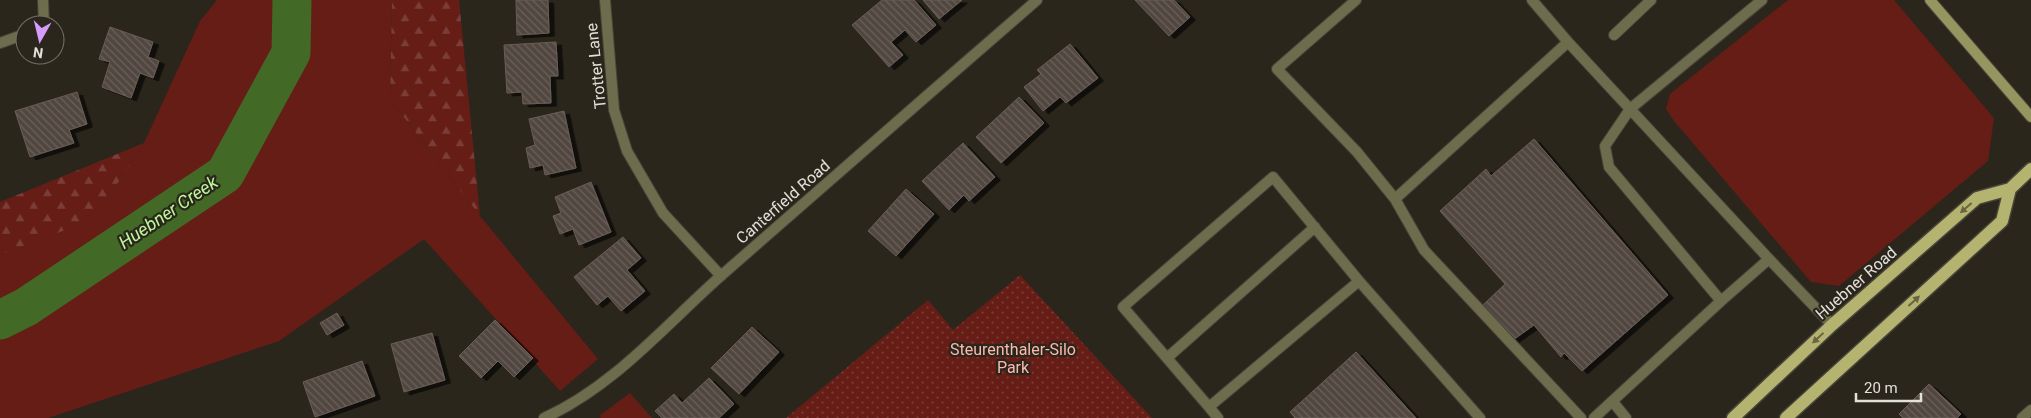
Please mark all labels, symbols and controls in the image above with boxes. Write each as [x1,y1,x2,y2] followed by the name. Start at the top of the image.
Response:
[15,15,65,65] north arrow
[582,22,610,110] street label: Trotter Lane
[32,44,44,61] text: N
[732,156,834,248] street label: Canterfield Road
[115,171,222,253] water label: Huebner Creek
[1961,202,1973,214] one-way arrow
[1812,243,1900,323] street label: Huebner Road
[1908,295,1920,307] one-way arrow
[1812,332,1824,344] one-way arrow
[950,340,1076,377] park label: Steurenthaler-Silo Park
[1856,370,1921,402] scale bar
[1864,379,1898,397] text: 20 m

